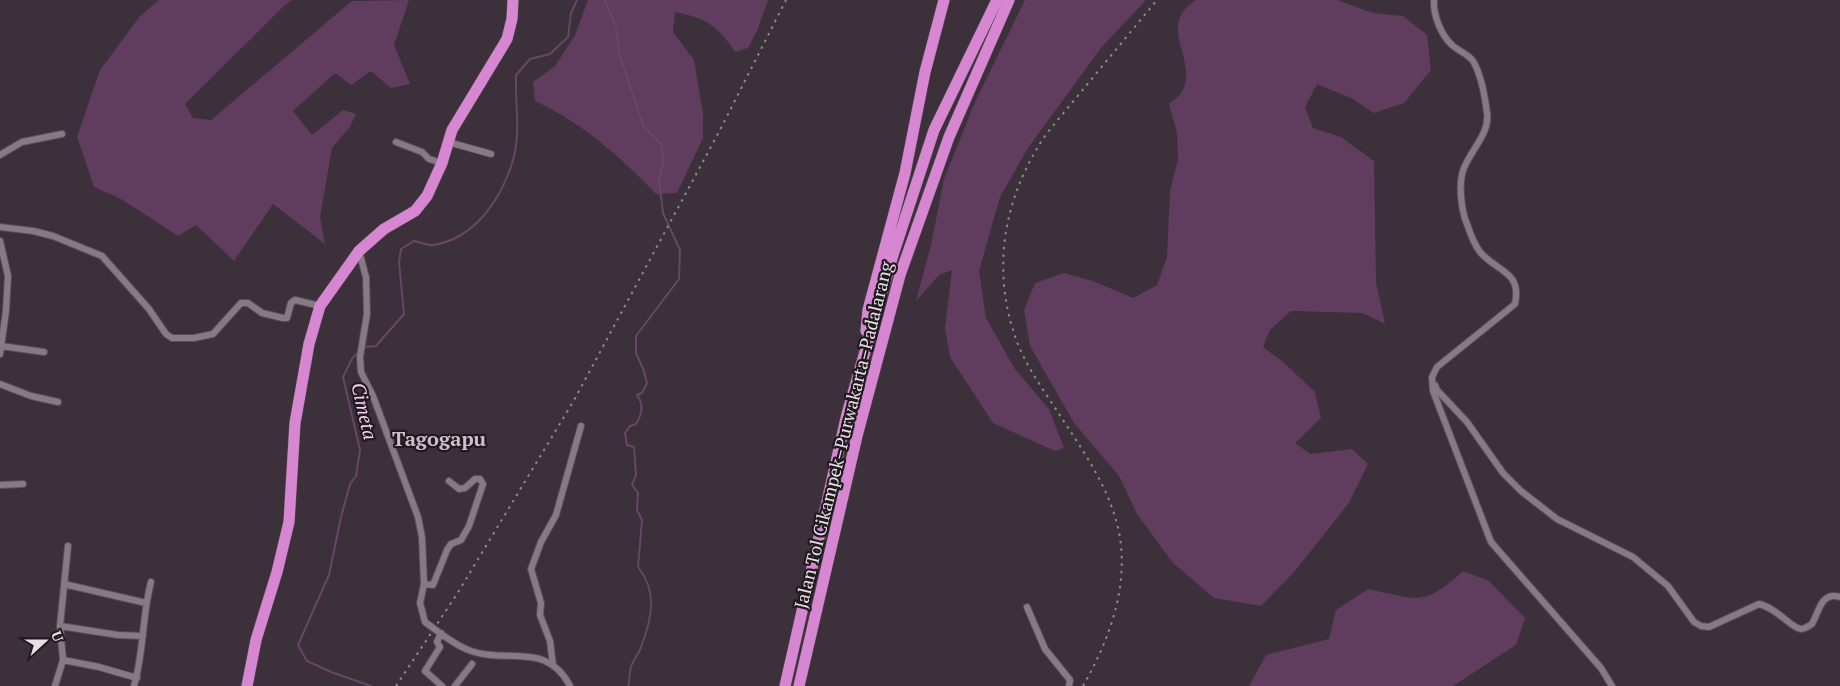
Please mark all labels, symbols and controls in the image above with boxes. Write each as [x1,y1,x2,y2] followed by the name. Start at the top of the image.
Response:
[788,258,898,611] street label: Jalan Tol Cikampek–Purwakarta–Padalarang
[346,380,384,442] water label: Cimeta
[392,425,487,452] district label: Tagogapu
[20,616,70,666] north arrow
[47,628,68,644] text: U

